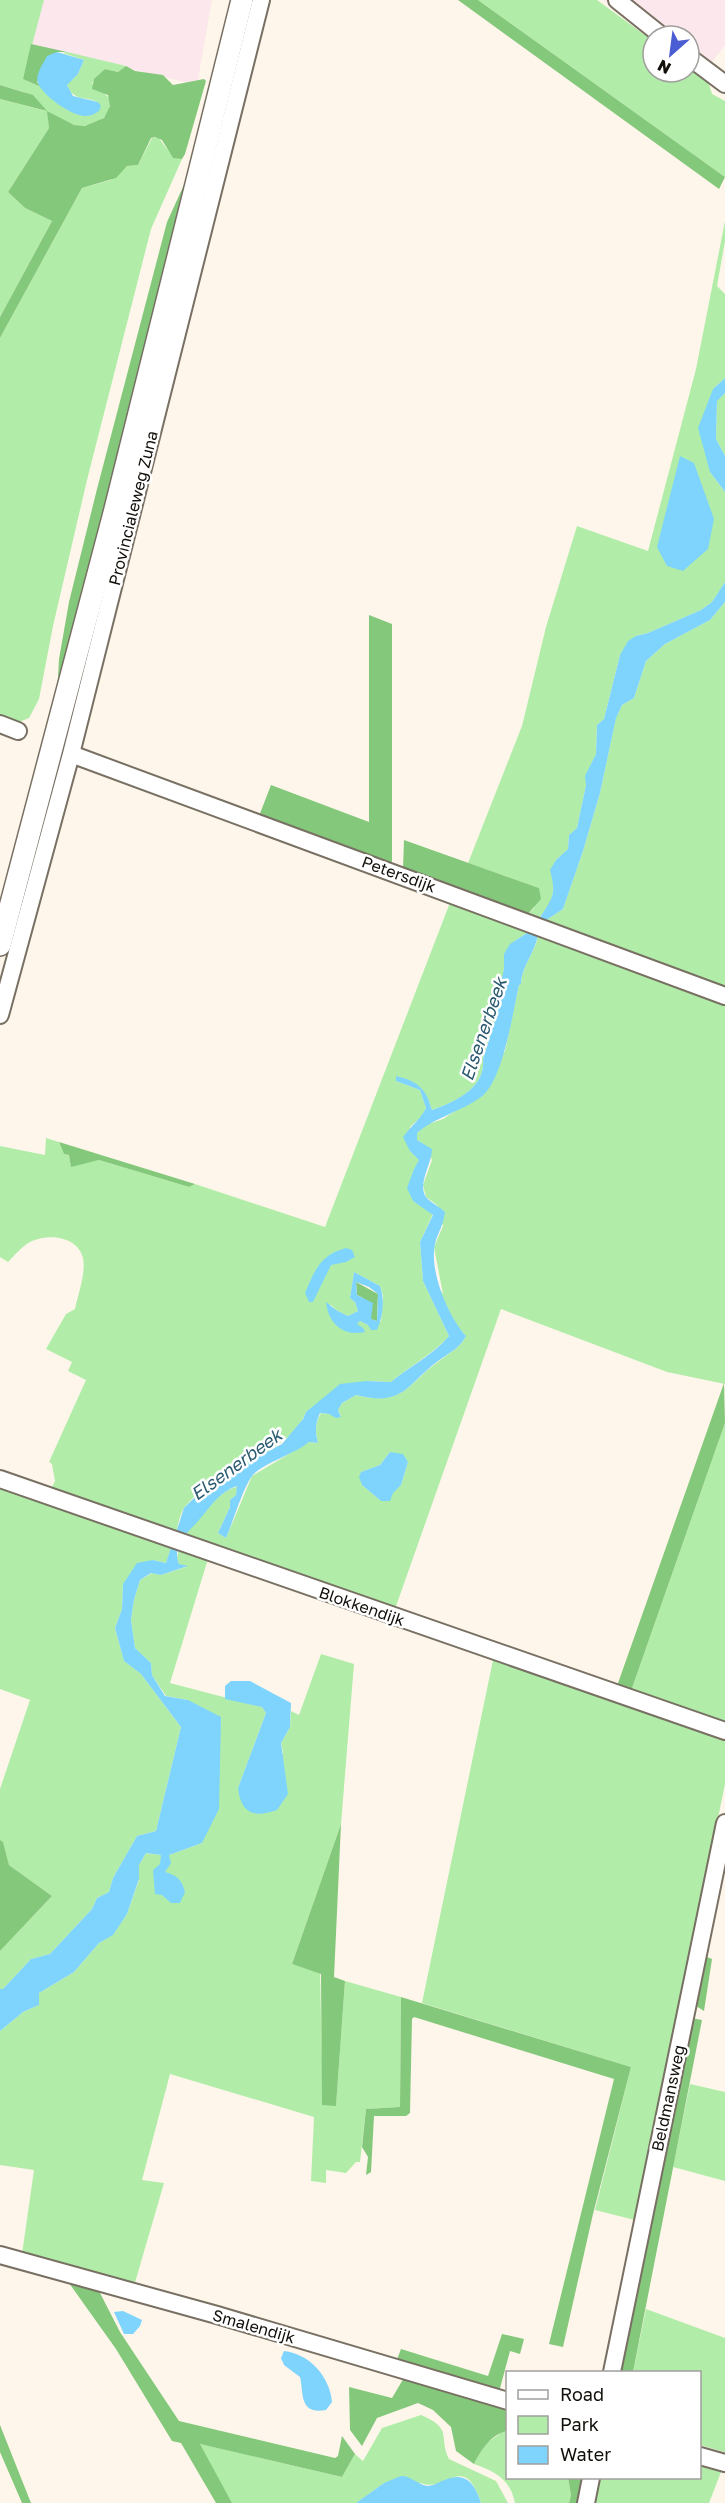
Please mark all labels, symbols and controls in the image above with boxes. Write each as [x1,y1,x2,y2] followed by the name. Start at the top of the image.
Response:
[641,24,701,84] north arrow
[654,56,674,79] text: N
[104,429,162,587] street label: Provincialeweg Zuna
[359,851,439,897] street label: Petersdijk
[455,973,511,1083] water label: Elsenerbeek
[186,1422,287,1504] water label: Elsenerbeek
[316,1582,408,1630] street label: Blokkendijk
[647,2043,689,2153] street label: Beldmansweg
[210,2305,298,2347] street label: Smalendijk
[506,2371,701,2479] legend
[560,2383,604,2405] text: Road
[560,2413,599,2435] text: Park
[560,2443,611,2465] text: Water

